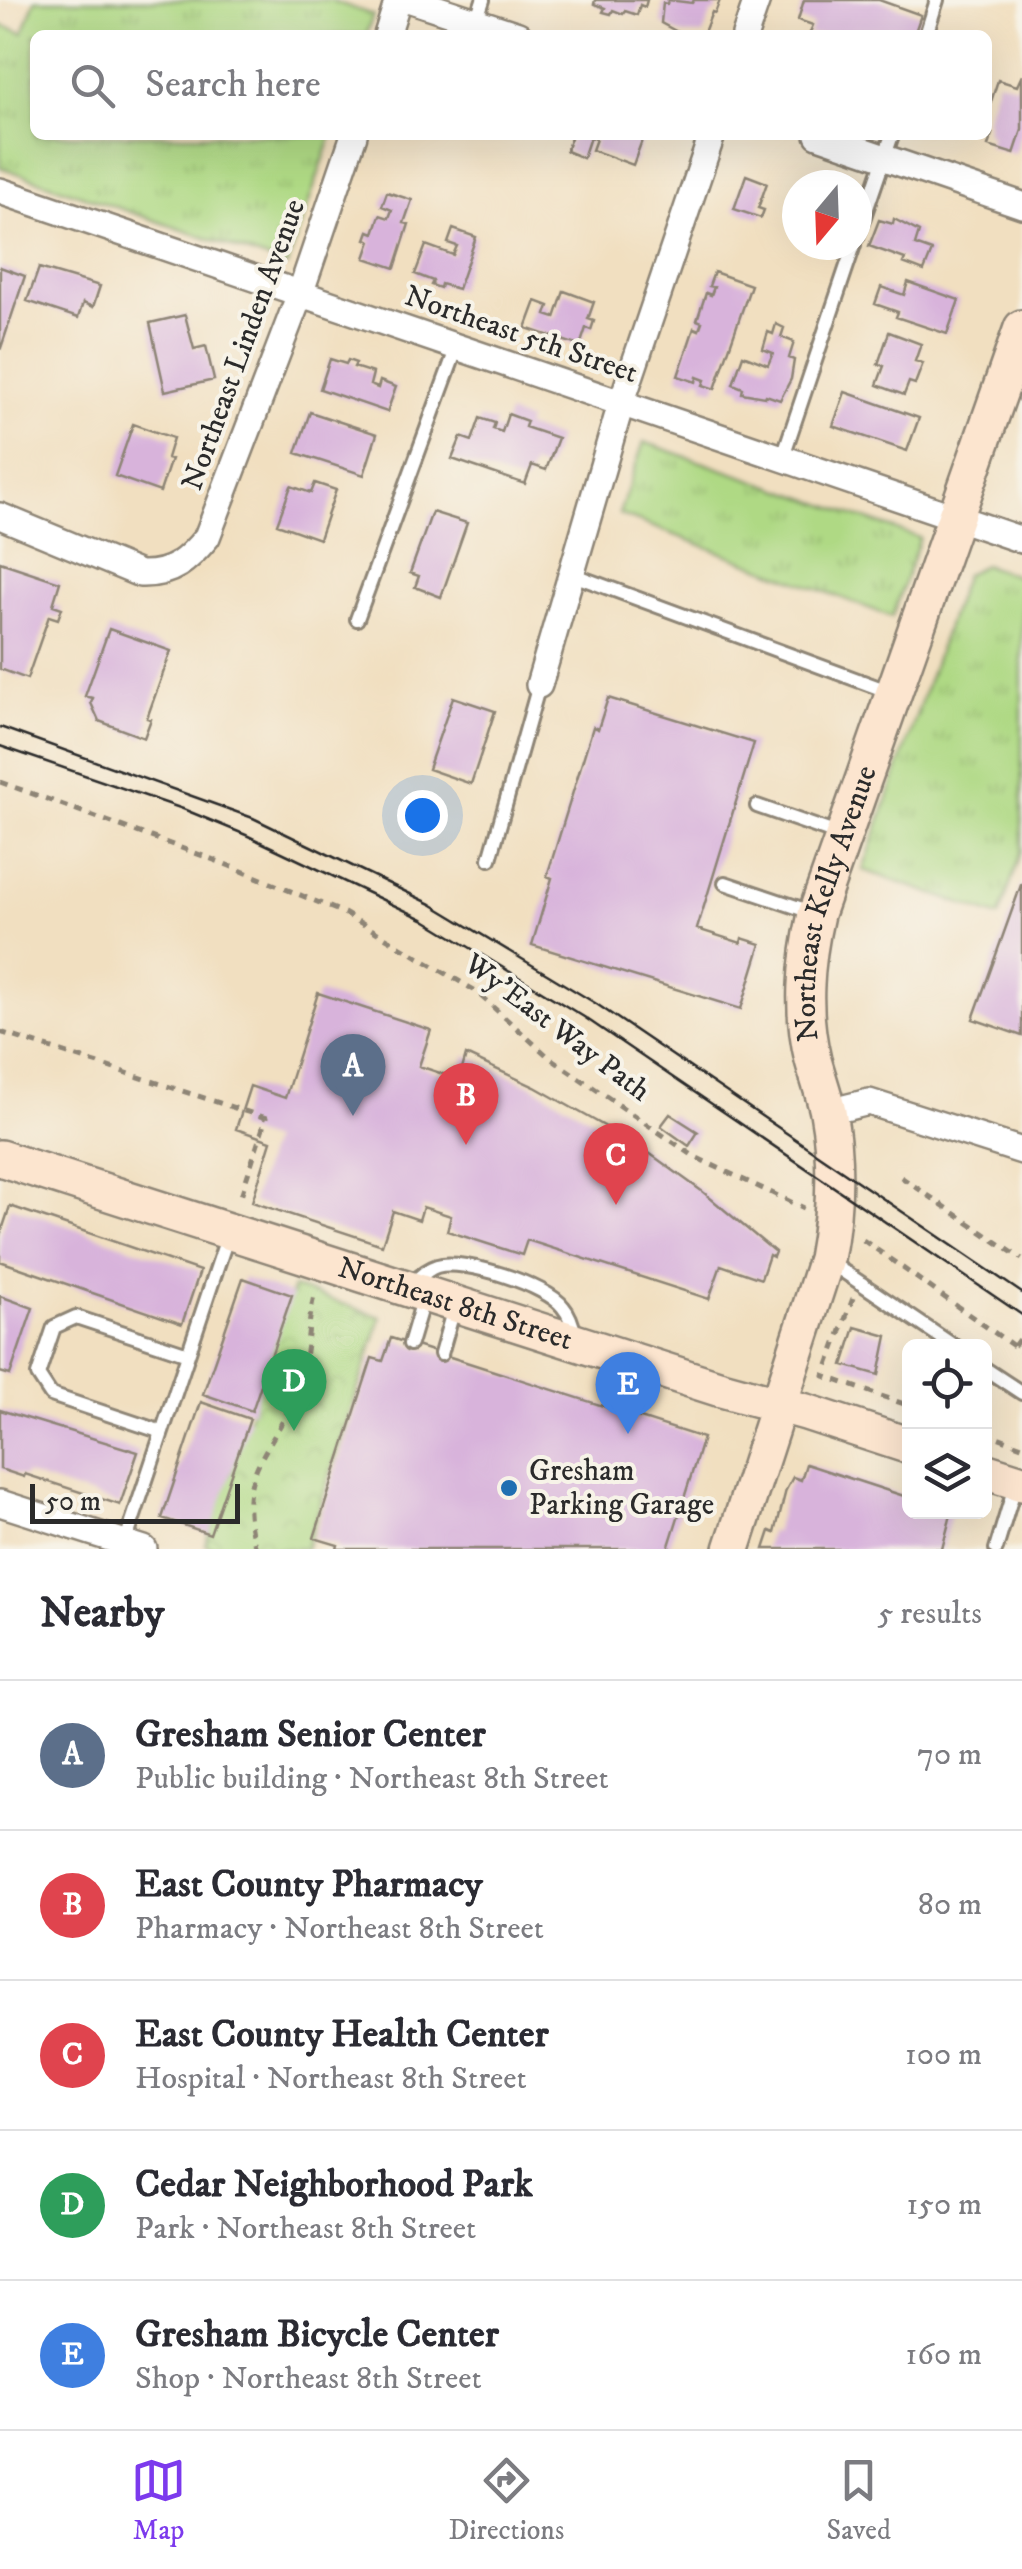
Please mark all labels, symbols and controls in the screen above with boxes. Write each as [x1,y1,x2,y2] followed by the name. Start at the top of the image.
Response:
[30,30,992,140] search box
[65,58,120,113] icon: search
[145,61,321,109] text: Search here
[782,170,872,260] north arrow
[174,194,314,496] street label: Northeast Linden Avenue
[400,278,642,392] street label: Northeast 5th Street
[787,761,885,1043] street label: Northeast Kelly Avenue
[397,790,448,841] your location
[456,945,658,1110] street label: Wy'East Way Path
[320,1034,386,1116] pin: A
[434,1062,498,1145] pin: B
[584,1122,648,1205] pin: C
[333,1249,577,1359] street label: Northeast 8th Street
[902,1339,992,1519] map controls
[902,1339,992,1429] button: locate
[262,1348,326,1431] pin: D
[596,1352,660,1434] pin: E
[902,1429,992,1519] button: layers
[529,1453,714,1524] place label: Gresham Parking Garage
[498,1477,520,1499] marker: Gresham Parking Garage
[30,1479,240,1523] scale bar
[45,1484,101,1519] text: 50 m
[40,1588,164,1640] text: Nearby
[878,1594,982,1634] text: 5 results
[135,1711,486,1759] text: Gresham Senior Center
[62,1735,83,1775] text: A
[917,1735,982,1775] text: 70 m
[135,1759,609,1799] text: Public building · Northeast 8th Street
[135,1861,483,1909] text: East County Pharmacy
[62,1885,83,1925] text: B
[918,1885,982,1925] text: 80 m
[135,1909,544,1949] text: Pharmacy · Northeast 8th Street
[135,2011,549,2059] text: East County Health Center
[62,2035,83,2075] text: C
[905,2035,982,2075] text: 100 m
[135,2059,527,2099] text: Hospital · Northeast 8th Street
[135,2161,533,2209] text: Cedar Neighborhood Park
[61,2185,84,2225] text: D
[906,2185,982,2225] text: 150 m
[135,2209,476,2249] text: Park · Northeast 8th Street
[135,2311,499,2359] text: Gresham Bicycle Center
[61,2335,84,2375] text: E
[906,2335,982,2375] text: 160 m
[135,2359,482,2399] text: Shop · Northeast 8th Street
[131,2453,186,2548] tab: Map
[448,2453,564,2548] tab: Directions
[827,2453,891,2548] tab: Saved

